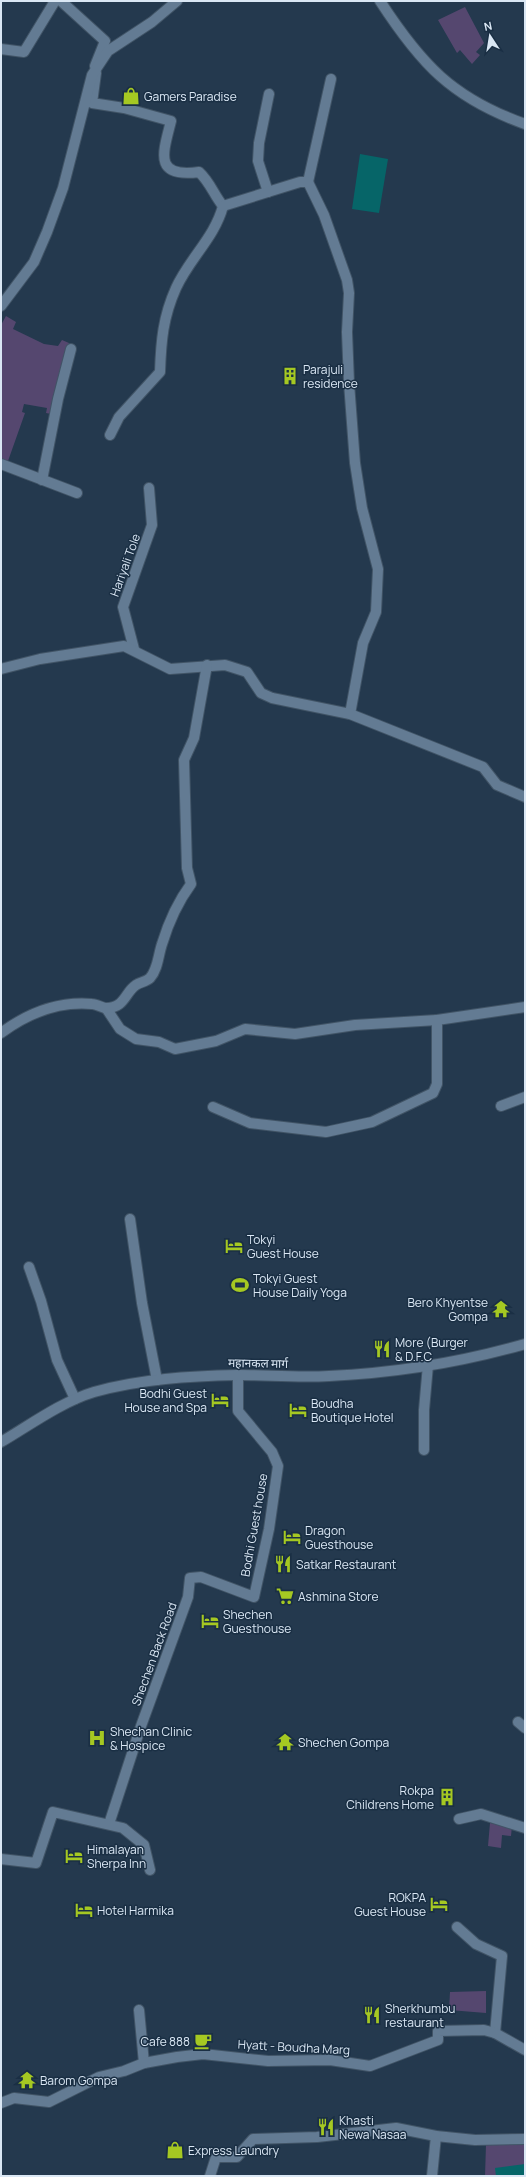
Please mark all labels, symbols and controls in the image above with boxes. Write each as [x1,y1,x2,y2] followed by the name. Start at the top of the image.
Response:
[470,16,510,56] north arrow
[482,18,493,34] text: N
[121,86,141,106] shop icon: Gamers Paradise
[144,88,237,105] place label: Gamers Paradise
[303,361,358,392] place label: Parajuli residence
[280,366,300,386] building icon: Parajuli residence
[106,531,144,599] street label: Hariyali Tole
[247,1231,319,1262] place label: Tokyi Guest House
[224,1236,244,1256] hotel icon: Tokyi Guest House
[253,1270,347,1301] place label: Tokyi Guest House Daily Yoga
[230,1275,250,1295] sports icon: Tokyi Guest House Daily Yoga
[408,1294,488,1325] place label: Bero Khyentse Gompa
[491,1299,511,1319] temple icon: Bero Khyentse Gompa
[395,1334,469,1365] place label: More (Burger & D.F.C
[372,1339,392,1359] restaurant icon: More (Burger & D.F.C
[228,1354,289,1372] street label: महानकल मार्ग
[124,1385,207,1416] place label: Bodhi Guest House and Spa
[210,1390,230,1410] hotel icon: Bodhi Guest House and Spa
[311,1395,394,1426] place label: Boudha Boutique Hotel
[288,1400,308,1420] hotel icon: Boudha Boutique Hotel
[237,1472,271,1578] street label: Bodhi Guest house
[305,1522,373,1553] place label: Dragon Guesthouse
[282,1527,302,1547] hotel icon: Dragon Guesthouse
[273,1554,293,1574] restaurant icon: Satkar Restaurant
[296,1556,397,1573] place label: Satkar Restaurant
[275,1586,295,1606] supermarket icon: Ashmina Store
[298,1588,379,1605] place label: Ashmina Store
[127,1600,181,1708] street label: Shechen Back Road
[223,1606,291,1637] place label: Shechen Guesthouse
[200,1611,220,1631] hotel icon: Shechen Guesthouse
[110,1723,193,1754] place label: Shechan Clinic & Hospice
[87,1728,107,1748] hospital icon: Shechan Clinic & Hospice
[275,1732,295,1752] temple icon: Shechen Gompa
[298,1734,389,1751] place label: Shechen Gompa
[346,1782,434,1813] place label: Rokpa Childrens Home
[437,1787,457,1807] building icon: Rokpa Childrens Home
[87,1841,146,1872] place label: Himalayan Sherpa Inn
[64,1846,84,1866] hotel icon: Himalayan Sherpa Inn
[354,1889,426,1920] place label: ROKPA Guest House
[429,1894,449,1914] hotel icon: ROKPA Guest House
[74,1900,94,1920] hotel icon: Hotel Harmika
[97,1902,174,1919] place label: Hotel Harmika
[385,2000,455,2031] place label: Sherkhumbu restaurant
[362,2005,382,2025] restaurant icon: Sherkhumbu restaurant
[193,2031,213,2051] cafe icon: Cafe 888
[140,2033,190,2050] place label: Cafe 888
[237,2036,351,2058] street label: Hyatt - Boudha Marg
[17,2070,37,2090] temple icon: Barom Gompa
[40,2072,117,2089] place label: Barom Gompa
[339,2112,406,2143] place label: Khasti Newa Nasaa
[316,2117,336,2137] restaurant icon: Khasti Newa Nasaa
[165,2140,185,2160] shop icon: Express Laundry
[188,2142,280,2159] place label: Express Laundry

